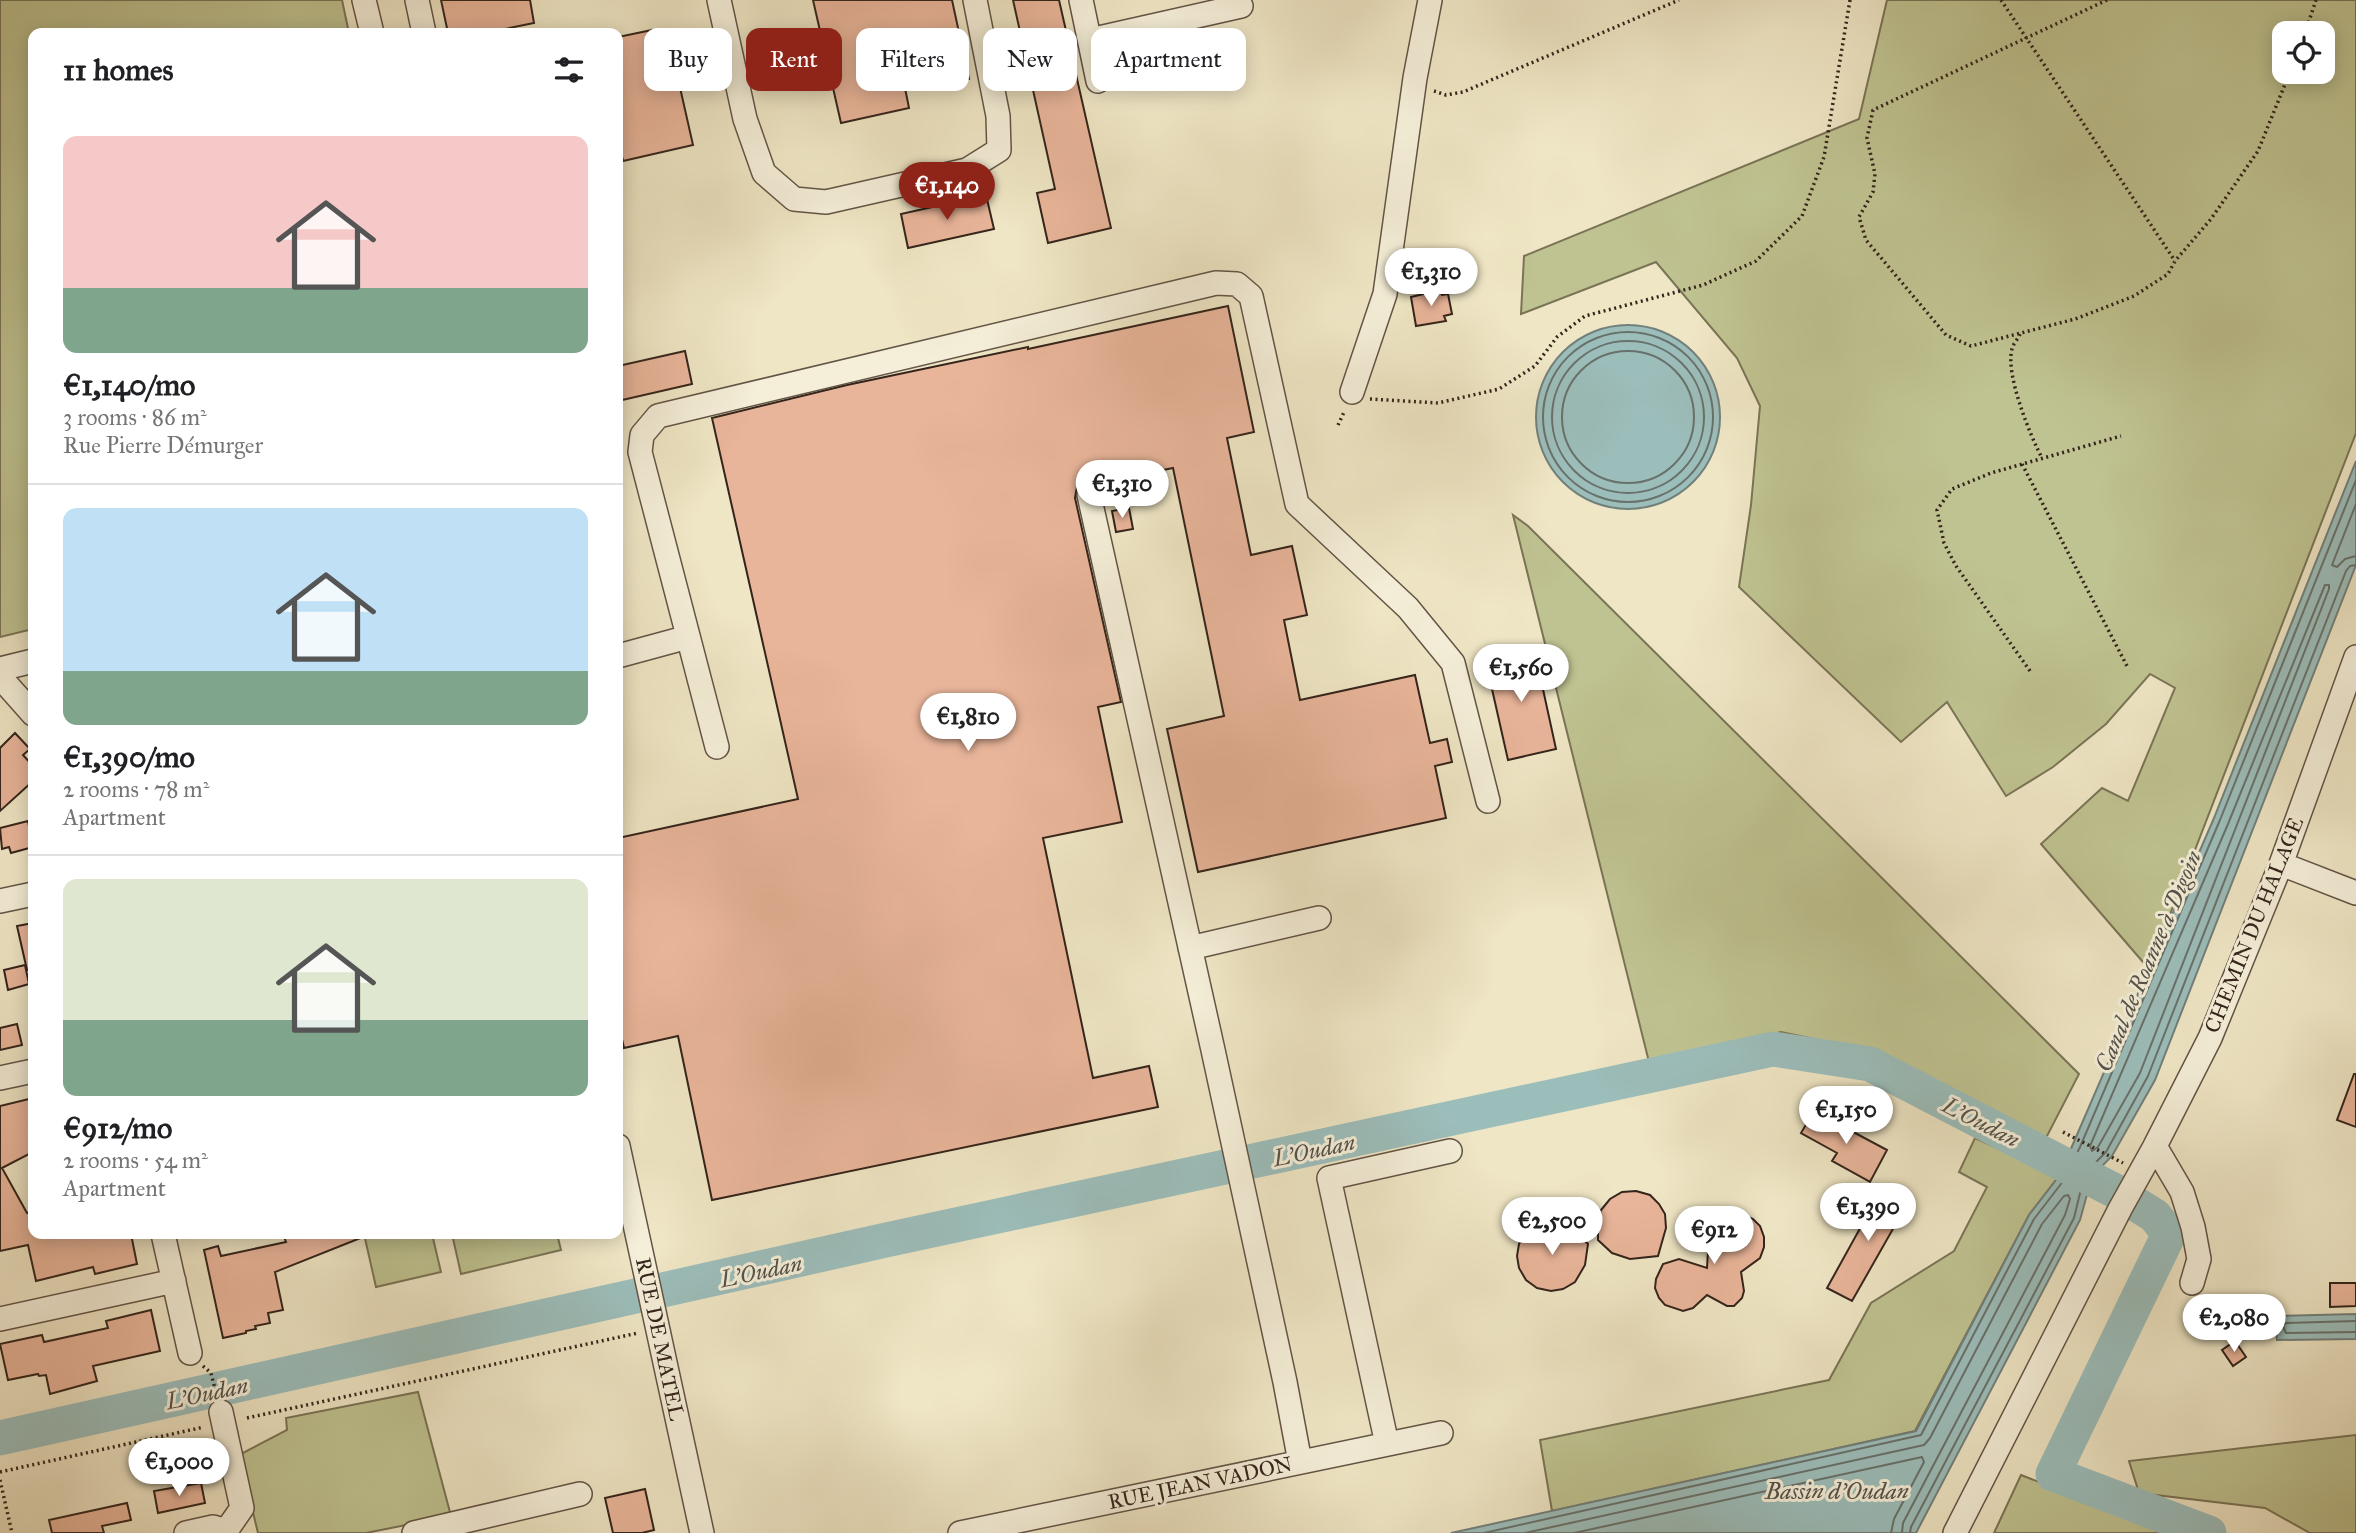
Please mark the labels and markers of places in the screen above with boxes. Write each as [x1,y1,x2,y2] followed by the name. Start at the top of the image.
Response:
[890,162,1004,222] pin: €1,140
[1374,248,1488,308] pin: €1,310
[1065,461,1179,520] pin: €1,310
[1464,644,1578,704] pin: €1,560
[911,694,1025,753] pin: €1,810
[1789,1086,1903,1146] pin: €1,150
[1811,1184,1925,1243] pin: €1,390
[1495,1198,1609,1257] pin: €2,500
[1673,1206,1755,1266] pin: €912
[2177,1294,2291,1354] pin: €2,080
[122,1438,236,1498] pin: €1,000

